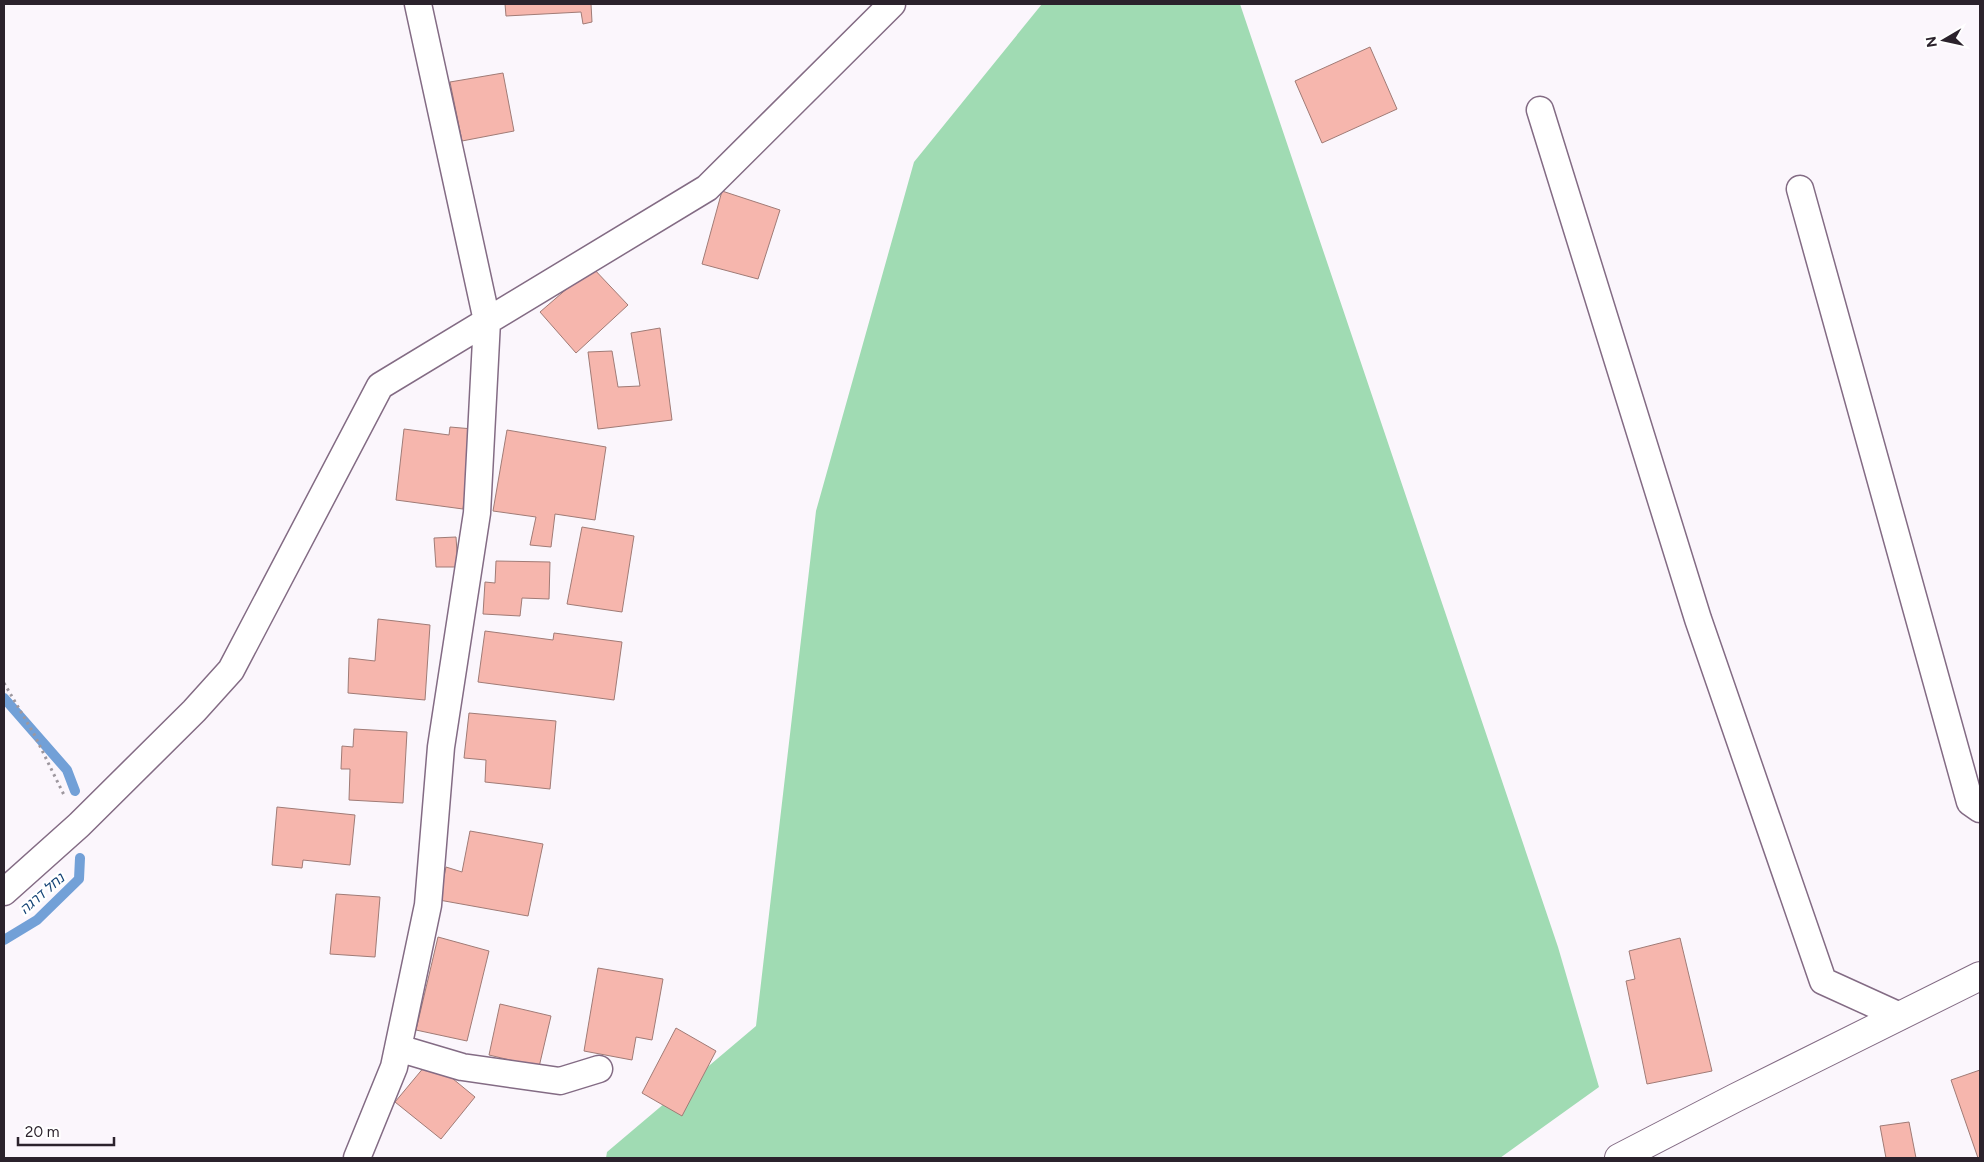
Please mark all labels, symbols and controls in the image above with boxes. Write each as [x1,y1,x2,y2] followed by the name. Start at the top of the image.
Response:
[1919,15,1969,65] north arrow
[1922,35,1941,49] text: N
[16,869,69,918] water label: נחל דרגה
[18,1114,114,1146] scale bar
[25,1123,59,1141] text: 20 m

